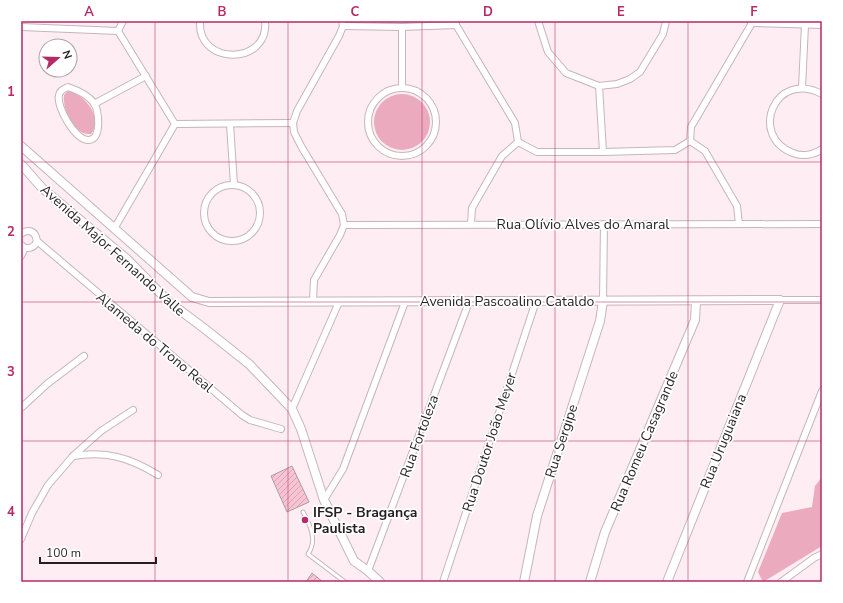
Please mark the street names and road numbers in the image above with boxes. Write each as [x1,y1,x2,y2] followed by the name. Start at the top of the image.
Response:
[36,180,189,321] street label: Avenida Major Fernando Valle
[497,215,670,234] street label: Rua Olívio Alves do Amaral
[92,288,218,398] street label: Alameda do Trono Real
[420,292,595,311] street label: Avenida Pascoalino Cataldo
[606,368,683,514] street label: Rua Romeu Casagrande
[458,370,521,514] street label: Rua Doutor João Meyer
[696,391,751,491] street label: Rua Uruguaiana
[396,392,443,480] street label: Rua Fortoleza
[541,402,582,480] street label: Rua Sergipe

